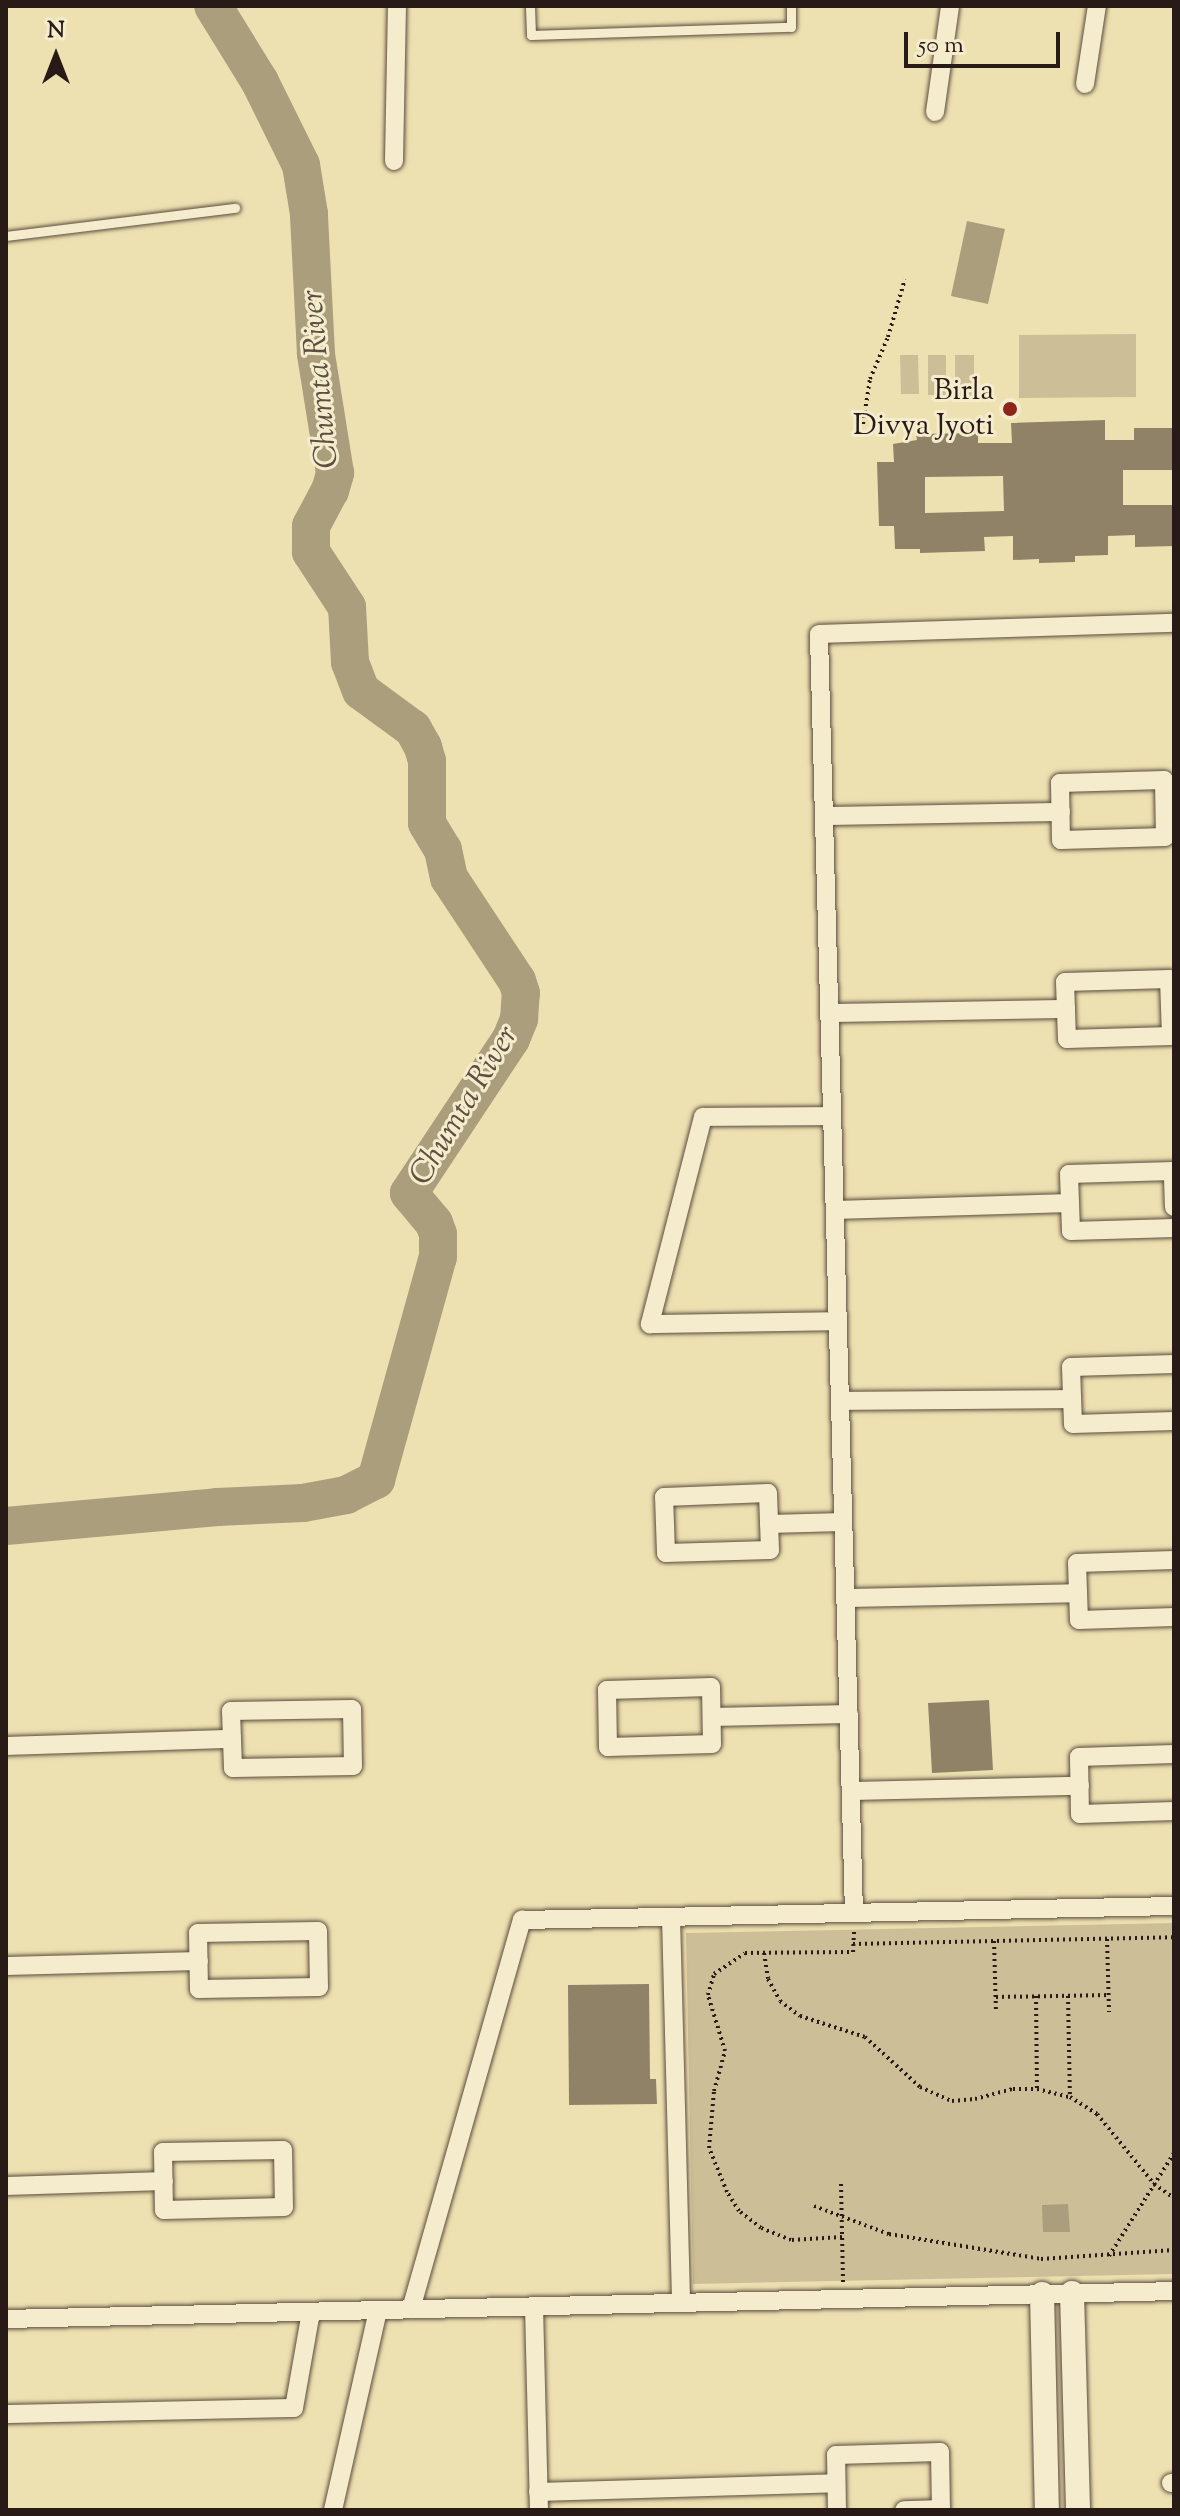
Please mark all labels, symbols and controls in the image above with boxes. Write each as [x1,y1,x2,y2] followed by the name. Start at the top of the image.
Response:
[16,16,96,96] north arrow
[47,16,65,48] text: N
[908,16,1064,66] scale bar
[918,29,964,63] text: 50 m
[294,288,348,470] water label: Chumta River
[853,374,994,444] place label: Birla Divya Jyoti
[1001,400,1019,418] marker: Birla Divya Jyoti
[402,1019,528,1193] water label: Chumta River

